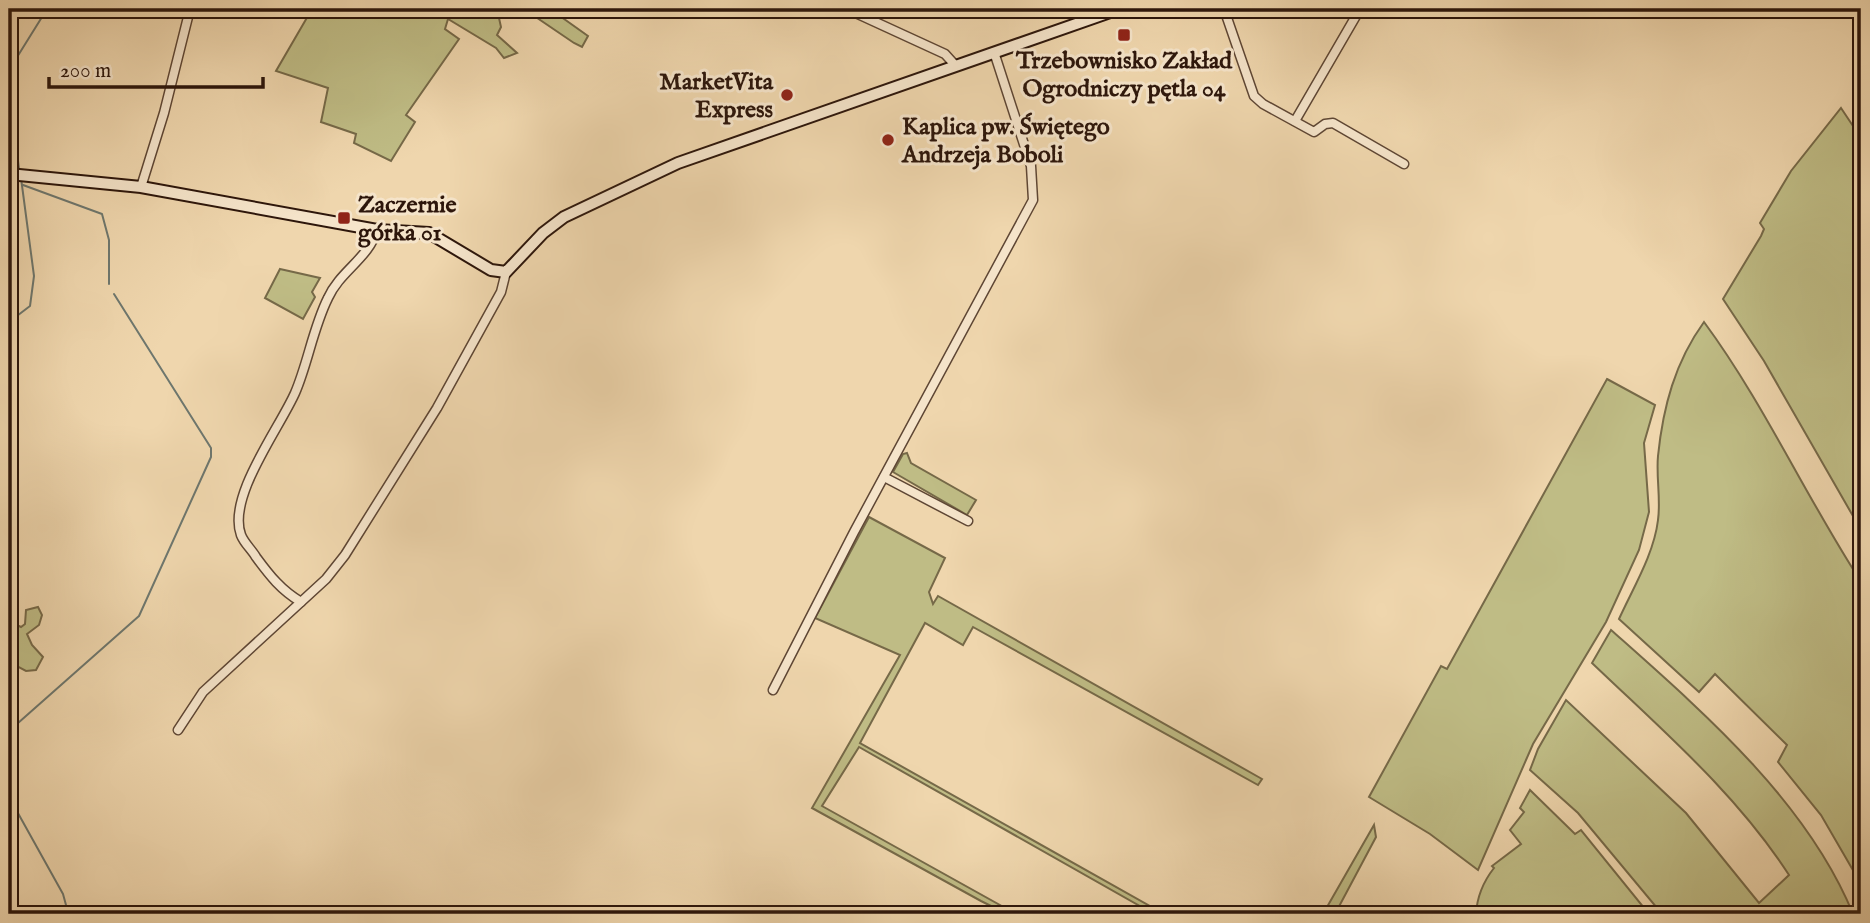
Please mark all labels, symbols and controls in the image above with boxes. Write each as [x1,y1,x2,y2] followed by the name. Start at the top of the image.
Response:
[1116,27,1132,43] marker: Trzebownisko Zakład Ogrodniczy pętla 04
[49,46,262,90] scale bar
[1015,46,1233,105] place label: Trzebownisko Zakład Ogrodniczy pętla 04
[60,58,111,85] text: 200 m
[659,67,774,126] place label: MarketVita Express
[779,87,795,103] marker: MarketVita Express
[901,112,1110,171] place label: Kaplica pw. Świętego Andrzeja Boboli
[880,132,896,148] marker: Kaplica pw. Świętego Andrzeja Boboli
[358,190,457,249] place label: Zaczernie górka 01
[336,210,352,226] marker: Zaczernie górka 01

